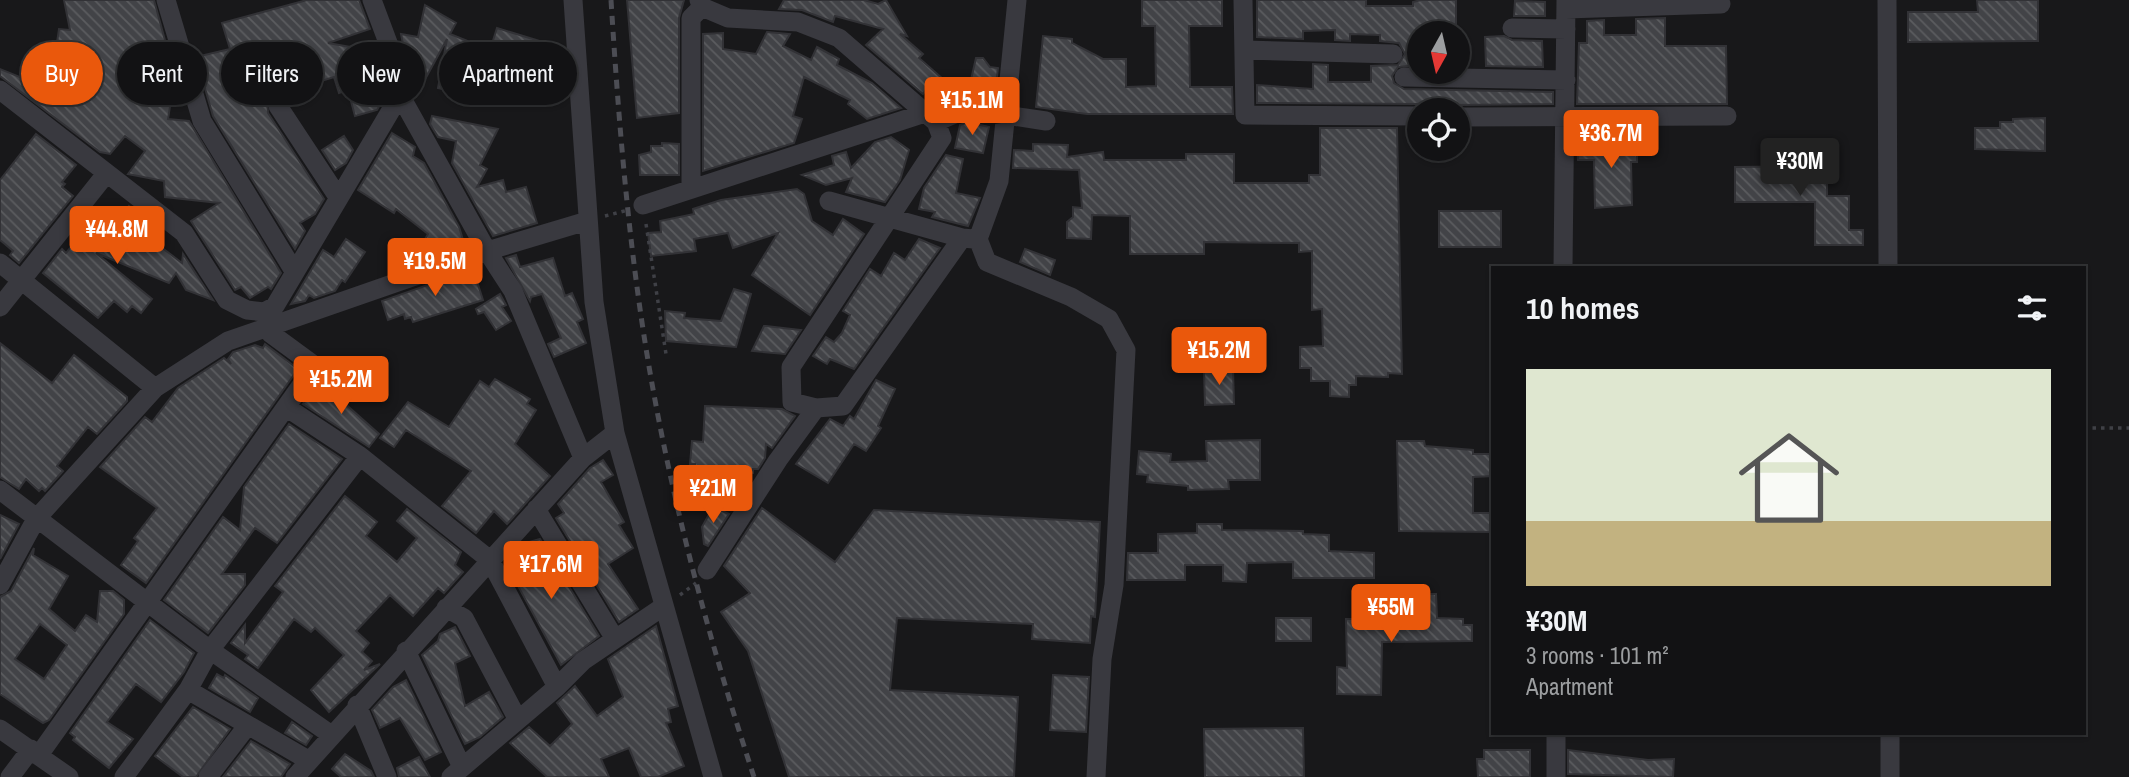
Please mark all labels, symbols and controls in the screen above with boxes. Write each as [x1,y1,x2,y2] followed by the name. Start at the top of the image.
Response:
[1407,21,1470,84] north arrow
[1407,21,1470,161] map controls
[21,42,103,105] chip: Buy
[117,42,207,105] chip: Rent
[221,42,323,105] chip: Filters
[337,42,425,105] chip: New
[439,42,577,105] chip: Apartment
[915,78,1029,137] pin: ¥15.1M
[941,84,1003,115] text: ¥15.1M
[1407,98,1470,161] button: locate
[1554,110,1668,170] pin: ¥36.7M
[1580,117,1642,148] text: ¥36.7M
[1759,138,1841,198] pin: ¥30M
[1776,145,1824,176] text: ¥30M
[60,206,174,266] pin: ¥44.8M
[86,213,148,244] text: ¥44.8M
[378,238,492,298] pin: ¥19.5M
[404,245,466,276] text: ¥19.5M
[1526,288,1640,328] text: 10 homes
[2013,289,2051,327] icon: filters
[1162,328,1276,387] pin: ¥15.2M
[1188,334,1250,365] text: ¥15.2M
[284,356,398,416] pin: ¥15.2M
[310,363,372,394] text: ¥15.2M
[1726,415,1852,541] icon: home
[672,466,754,525] pin: ¥21M
[689,472,737,503] text: ¥21M
[494,542,608,601] pin: ¥17.6M
[520,548,582,579] text: ¥17.6M
[1350,584,1432,644] pin: ¥55M
[1367,591,1415,622] text: ¥55M
[1526,600,1588,640] text: ¥30M
[1526,640,1669,671] text: 3 rooms · 101 m²
[1526,671,1613,702] text: Apartment

